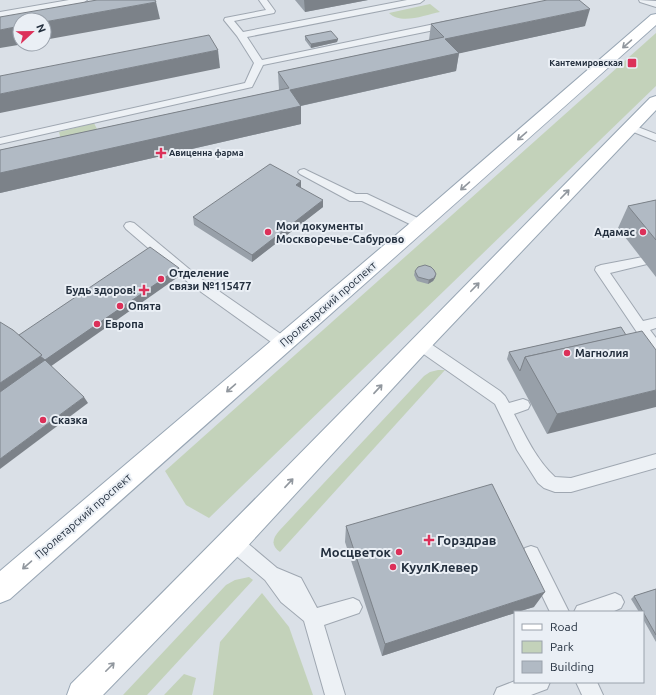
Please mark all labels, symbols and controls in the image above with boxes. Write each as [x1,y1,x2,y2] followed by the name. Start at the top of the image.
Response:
[12,12,52,52] north arrow
[34,22,48,34] text: N
[622,39,632,48] one-way arrow
[626,57,638,69] marker: Кантемировская
[549,58,623,68] place label: Кантемировская
[517,131,527,141] one-way arrow
[156,148,166,158] marker: Авиценна фарма
[169,148,244,158] place label: Авиценна фарма
[460,181,471,190] one-way arrow
[561,189,570,199] one-way arrow
[276,220,405,245] place label: Мои документы Москворечье-Сабурово
[594,226,636,238] place label: Адамас
[263,227,273,237] marker: Мои документы Москворечье-Сабурово
[638,227,648,237] marker: Адамас
[277,259,379,349] street label: Пролетарский проспект
[169,267,251,292] place label: Отделение связи №115477
[156,274,166,284] marker: Отделение связи №115477
[470,282,480,292] one-way arrow
[66,284,136,296] place label: Будь здоров!
[139,285,149,295] marker: Будь здоров!
[128,300,161,312] place label: Опята
[115,301,125,311] marker: Опята
[105,318,144,330] place label: Европа
[92,319,102,329] marker: Европа
[575,347,629,359] place label: Магнолия
[562,348,572,358] marker: Магнолия
[225,384,236,393] one-way arrow
[373,384,383,394] one-way arrow
[51,414,88,426] place label: Сказка
[38,415,48,425] marker: Сказка
[32,471,134,561] street label: Пролетарский проспект
[284,478,294,488] one-way arrow
[437,533,497,547] place label: Горздрав
[424,535,434,545] marker: Горздрав
[320,545,392,559] place label: Мосцветок
[394,547,404,557] marker: Мосцветок
[401,560,479,574] place label: КуулКлевер
[22,561,32,570] one-way arrow
[388,562,398,572] marker: КуулКлевер
[514,611,644,683] legend
[550,620,578,633] text: Road
[550,640,574,653] text: Park
[550,660,594,673] text: Building
[105,662,114,672] one-way arrow

